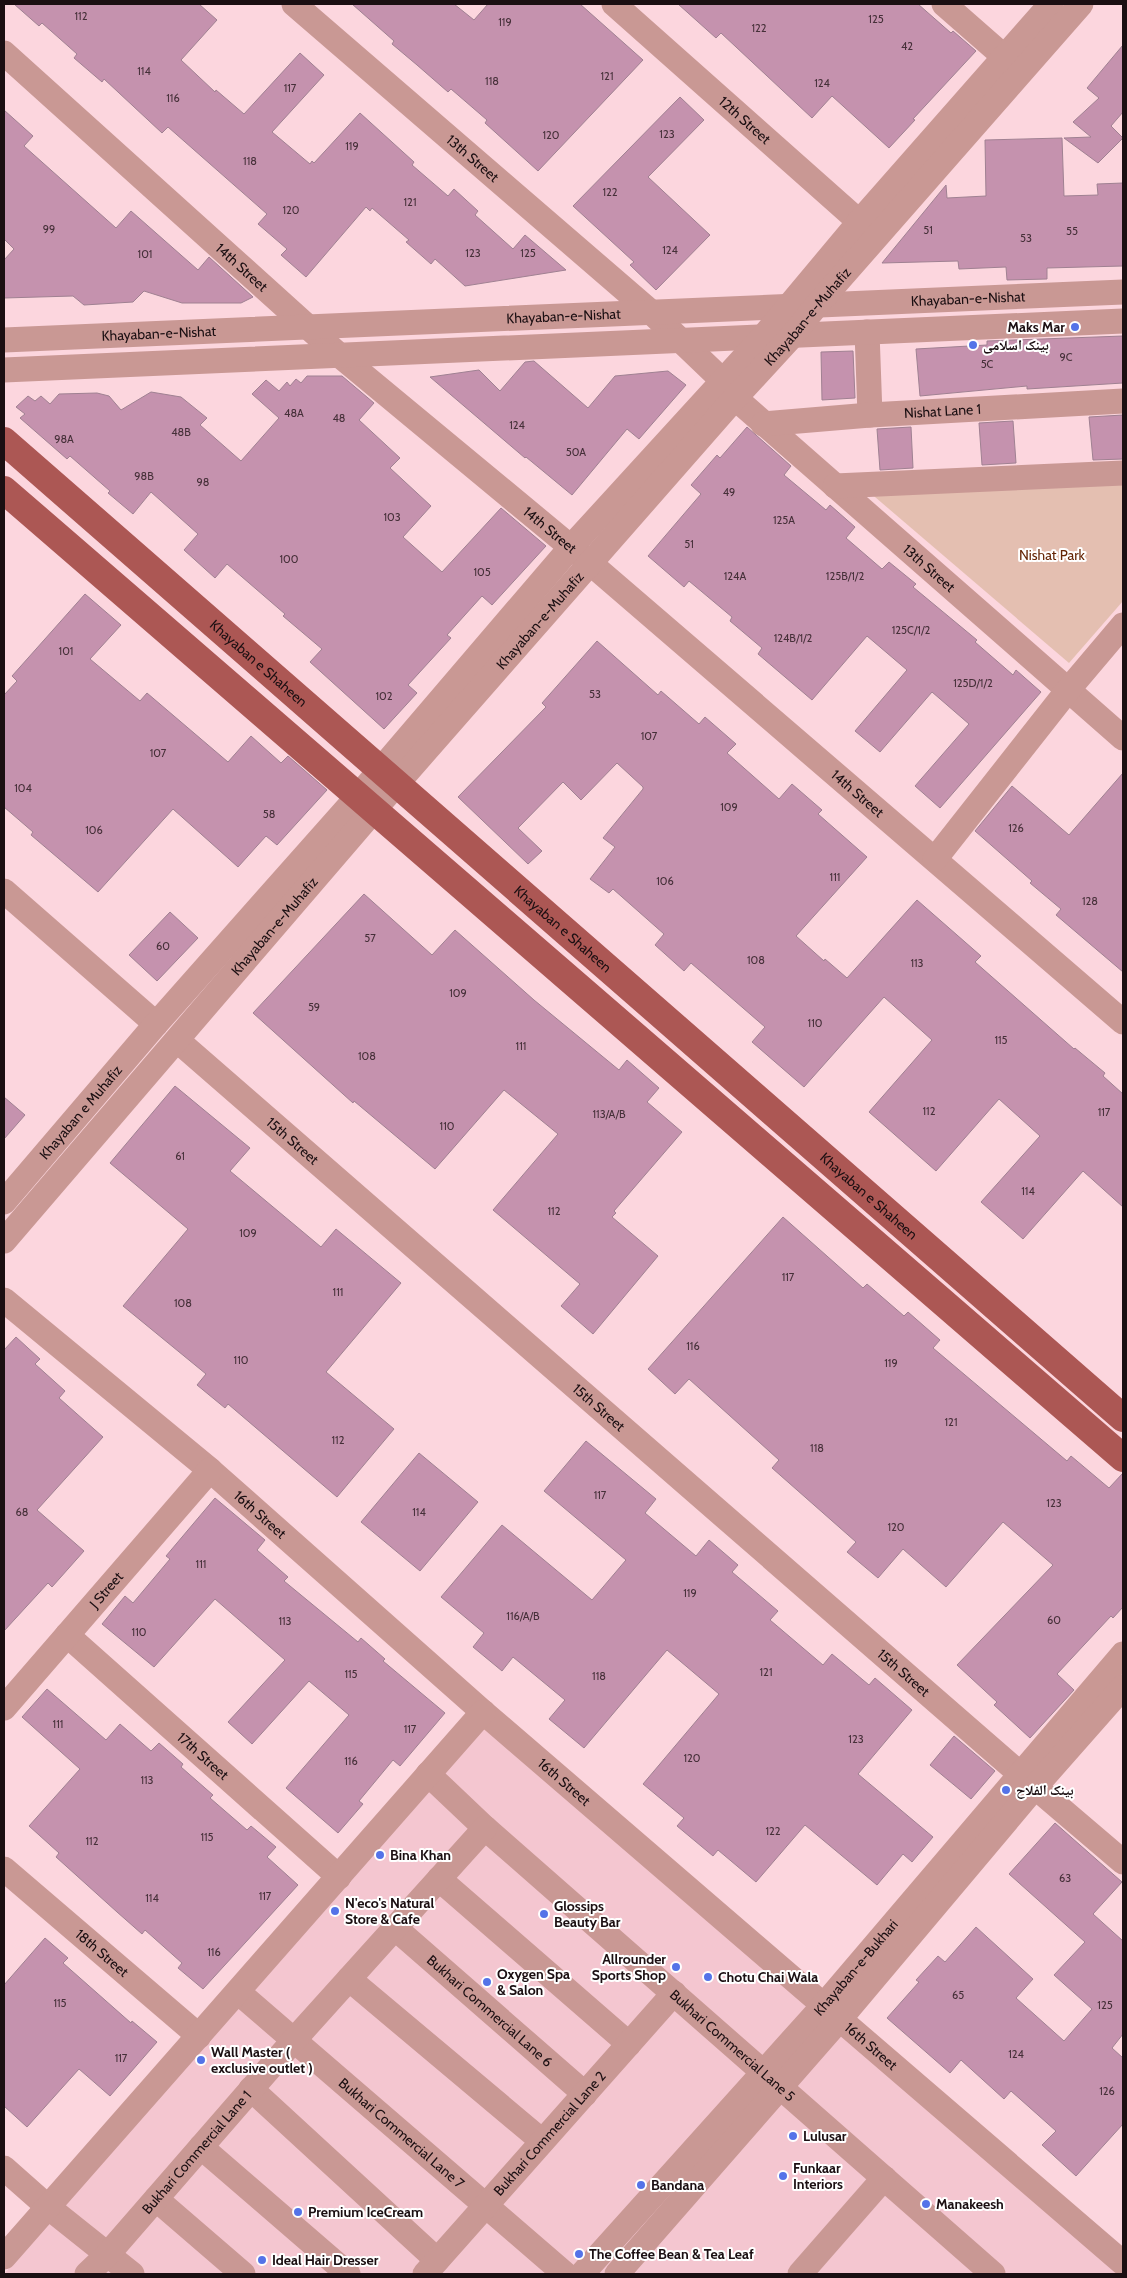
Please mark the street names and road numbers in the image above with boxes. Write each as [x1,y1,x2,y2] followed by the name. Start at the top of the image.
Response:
[715,92,775,148] street label: 12th Street
[443,131,503,186] street label: 13th Street
[212,239,272,296] street label: 14th Street
[760,263,855,369] street label: Khayaban-e-Muhafiz
[911,287,1026,310] street label: Khayaban-e-Nishat
[506,305,621,327] street label: Khayaban-e-Nishat
[101,322,217,345] street label: Khayaban-e-Nishat
[904,400,981,422] street label: Nishat Lane 1
[520,502,581,557] street label: 14th Street
[899,540,959,596] street label: 13th Street
[492,568,588,673] street label: Khayaban-e-Muhafiz
[206,616,311,711] street label: Khayaban e Shaheen
[827,766,888,821] street label: 14th Street
[227,873,322,979] street label: Khayaban-e-Muhafiz
[510,882,616,977] street label: Khayaban e Shaheen
[35,1061,126,1163] street label: Khayaban e Muhafiz
[263,1113,323,1169] street label: 15th Street
[816,1149,921,1244] street label: Khayaban e Shaheen
[569,1380,629,1435] street label: 15th Street
[230,1486,290,1543] street label: 16th Street
[85,1568,127,1613] street label: J Street
[874,1645,934,1700] street label: 15th Street
[173,1728,233,1784] street label: 17th Street
[534,1754,594,1810] street label: 16th Street
[810,1916,902,2019] street label: Khayaban-e-Bukhari
[72,1925,133,1981] street label: 18th Street
[423,1951,557,2071] street label: Bukhari Commercial Lane 6
[666,1986,799,2105] street label: Bukhari Commercial Lane 5
[841,2018,901,2074] street label: 16th Street
[490,2067,610,2199] street label: Bukhari Commercial Lane 2
[335,2074,468,2192] street label: Bukhari Commercial Lane 7
[138,2087,255,2218] street label: Bukhari Commercial Lane 1

